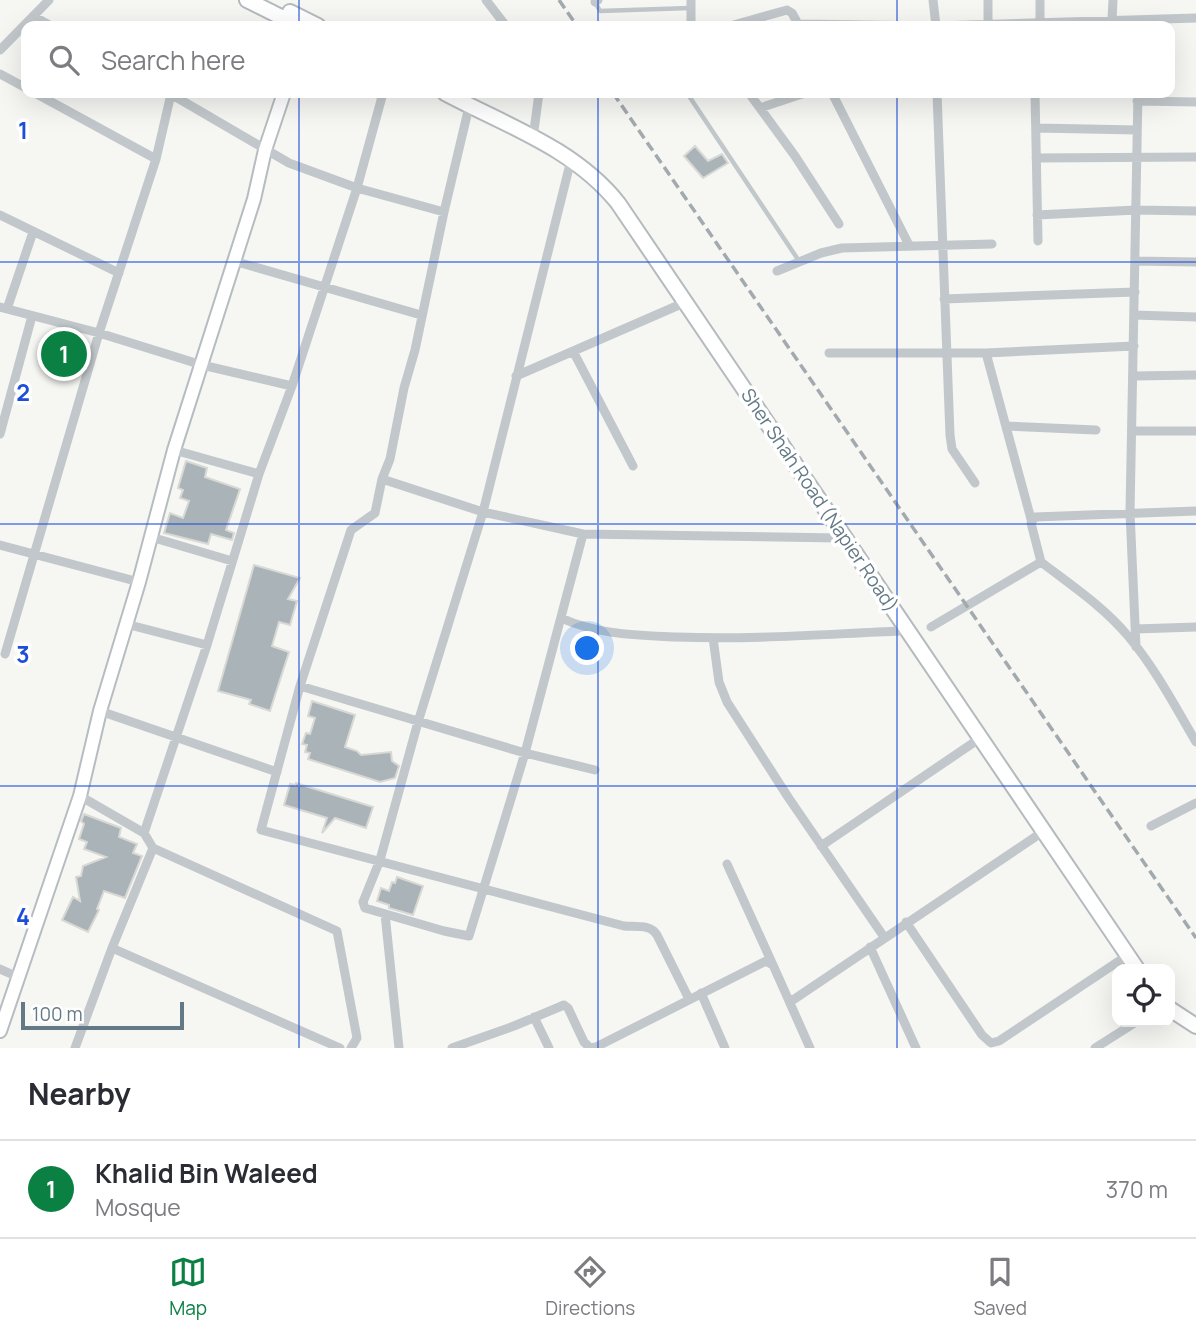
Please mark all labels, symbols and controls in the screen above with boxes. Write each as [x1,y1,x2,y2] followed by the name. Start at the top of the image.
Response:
[21,21,1175,98] search box
[45,41,83,79] icon: search
[101,42,246,78] text: Search here
[18,114,28,146] text: 1
[41,328,87,380] pin: 1
[16,376,30,408] text: 2
[735,383,905,617] street label: Sher Shah Road (Napier Road)
[570,631,604,665] your location
[16,638,30,670] text: 3
[16,900,30,932] text: 4
[1112,964,1175,1027] map controls
[1112,964,1175,1027] button: locate
[21,999,184,1031] scale bar
[32,1001,83,1027] text: 100 m
[28,1073,131,1114] text: Nearby
[95,1155,318,1191] text: Khalid Bin Waleed
[46,1173,56,1205] text: 1
[1106,1173,1168,1205] text: 370 m
[95,1191,181,1223] text: Mosque
[169,1253,207,1321] tab: Map
[545,1253,635,1321] tab: Directions
[973,1253,1027,1321] tab: Saved

